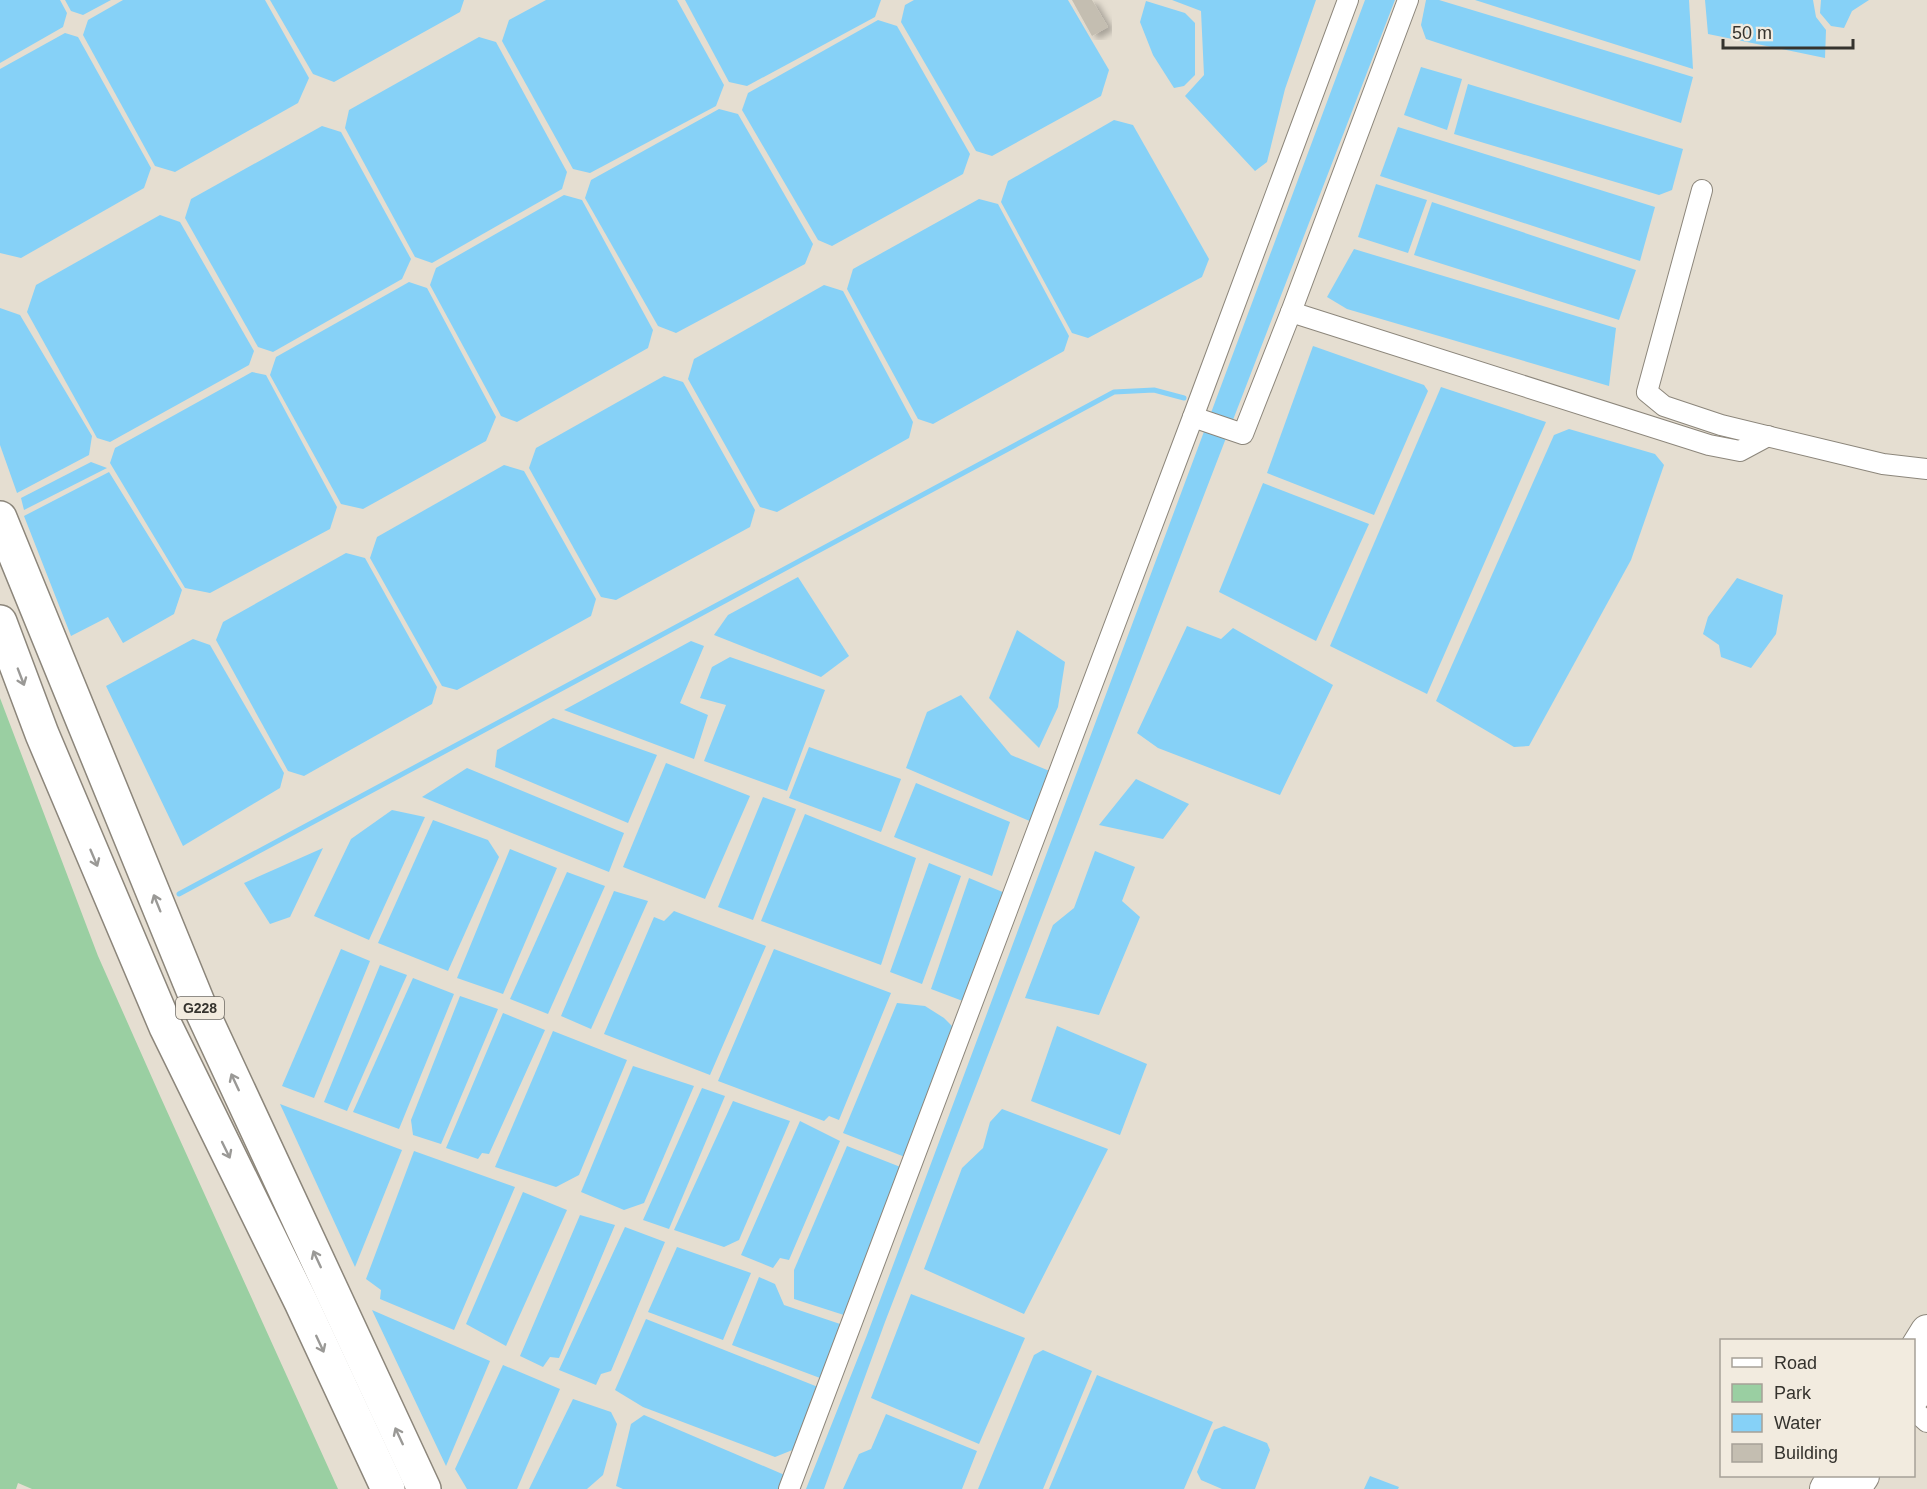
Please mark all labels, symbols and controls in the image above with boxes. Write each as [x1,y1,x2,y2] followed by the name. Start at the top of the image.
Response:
[1723,12,1854,50] scale bar
[1732,23,1772,43] text: 50 m
[16,667,27,686] one-way arrow
[89,848,100,866] one-way arrow
[151,895,162,913] one-way arrow
[176,997,224,1019] road number: G228
[228,1074,240,1092] one-way arrow
[221,1141,232,1159] one-way arrow
[311,1251,323,1269] one-way arrow
[315,1335,327,1353] one-way arrow
[1720,1339,1915,1477] legend
[1774,1353,1817,1373] text: Road
[1774,1383,1812,1403] text: Park
[1774,1413,1821,1433] text: Water
[393,1427,405,1445] one-way arrow
[1774,1443,1838,1463] text: Building

